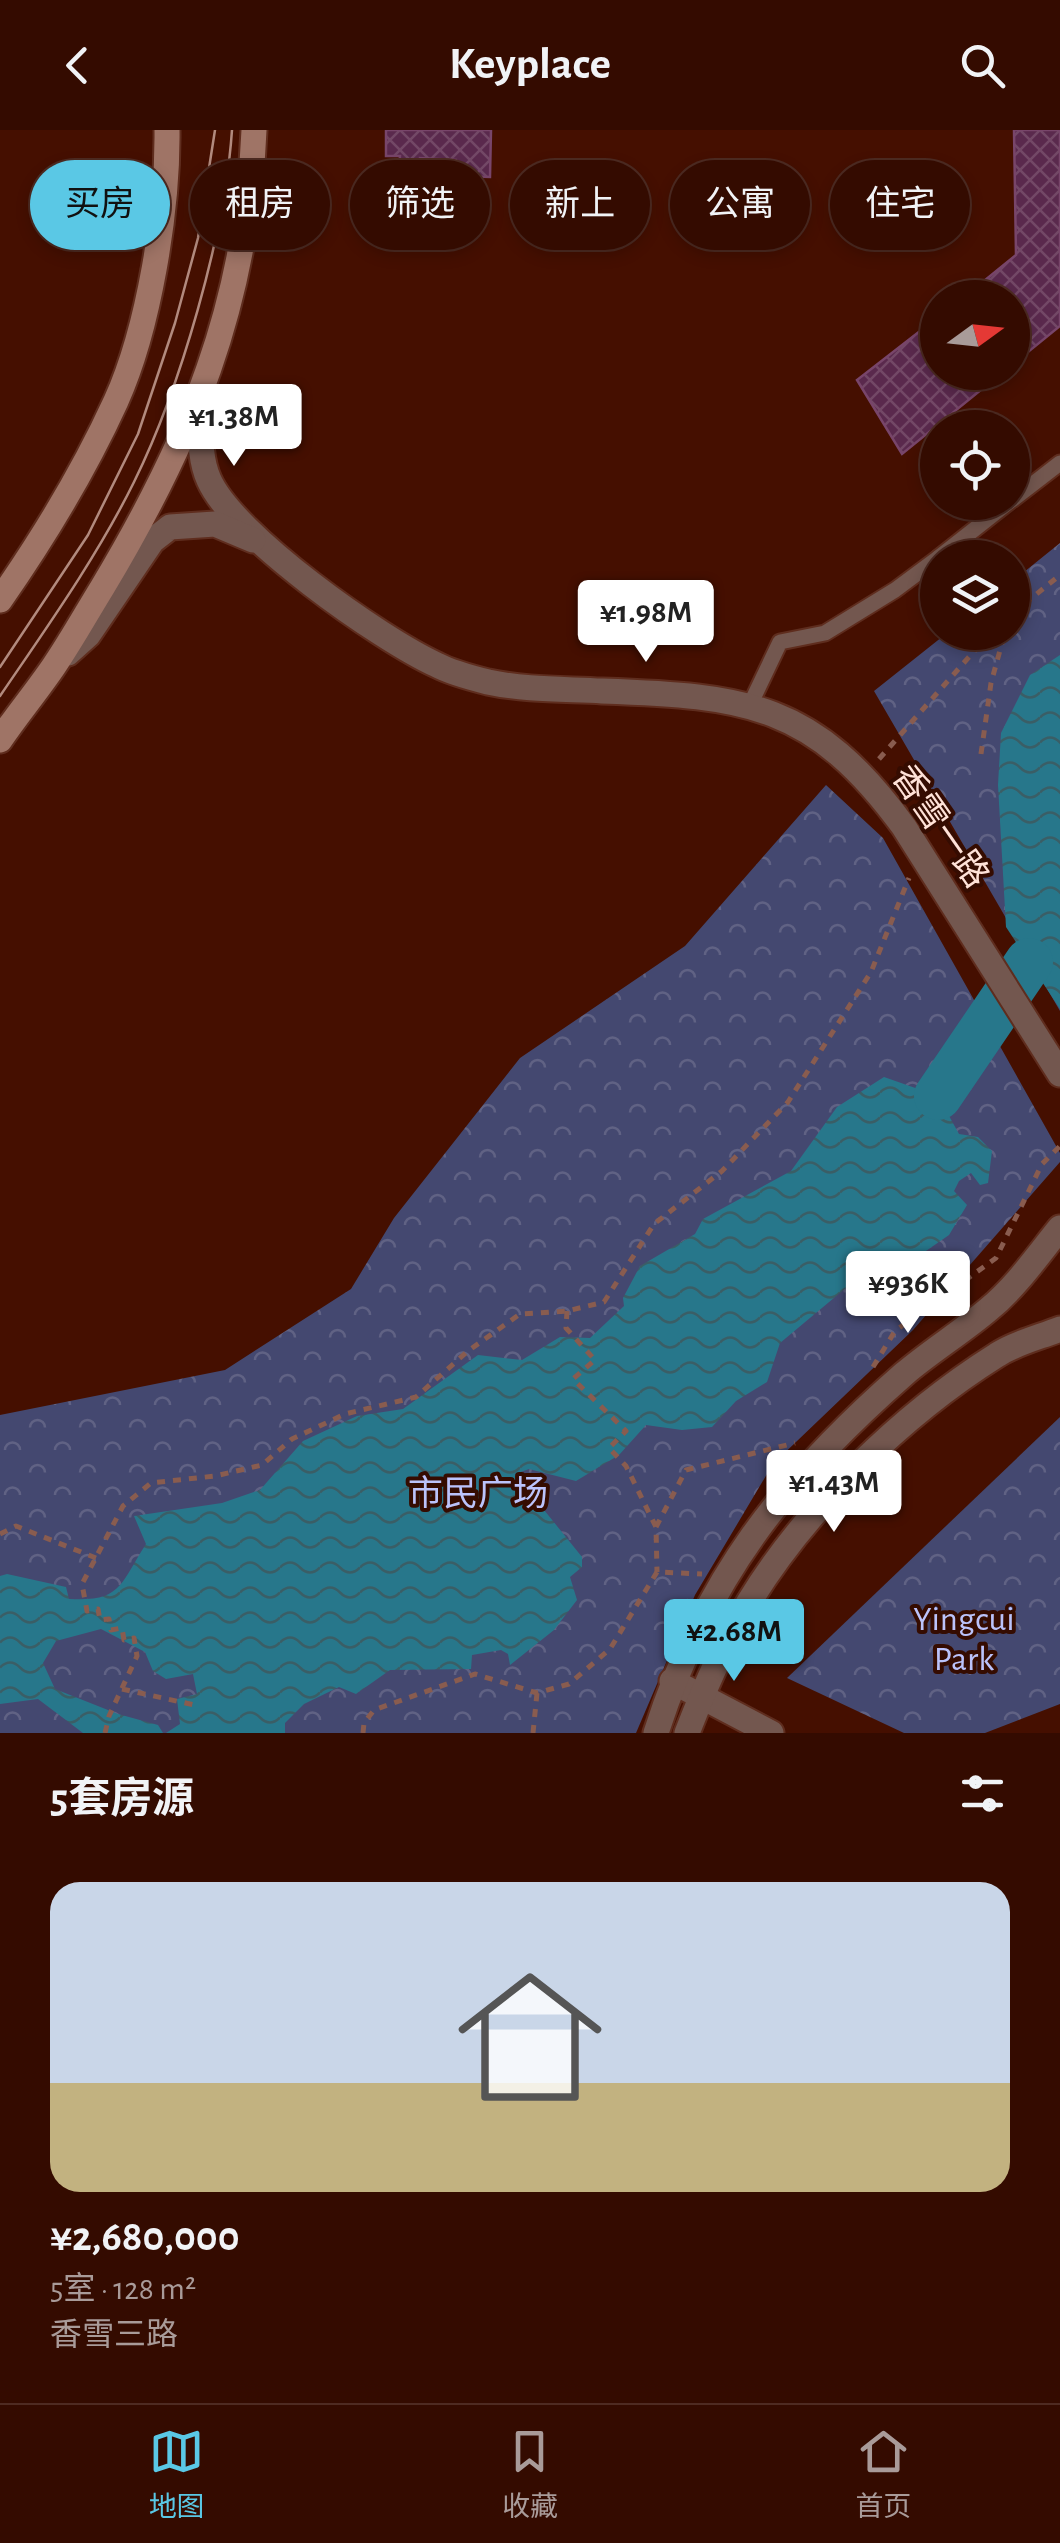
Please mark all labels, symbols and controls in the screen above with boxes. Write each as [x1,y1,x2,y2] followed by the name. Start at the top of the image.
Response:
[50,38,105,93] icon: back
[955,38,1010,93] icon: search
[449,42,611,87] text: Keyplace
[30,160,170,250] chip: 买房
[190,160,330,250] chip: 租房
[350,160,490,250] chip: 筛选
[510,160,650,250] chip: 新上
[670,160,810,250] chip: 公寓
[830,160,970,250] chip: 住宅
[920,280,1030,390] north arrow
[920,280,1030,650] map controls
[153,384,315,469] pin: ¥1.38M
[189,400,279,432] text: ¥1.38M
[920,410,1030,520] button: locate
[920,540,1030,650] button: layers
[565,580,727,665] pin: ¥1.98M
[600,596,692,628] text: ¥1.98M
[885,758,996,894] street label: 香雪一路
[838,1251,978,1336] pin: ¥936K
[868,1267,948,1299] text: ¥936K
[753,1450,915,1535] pin: ¥1.43M
[788,1466,880,1498] text: ¥1.43M
[408,1475,548,1512] park label: 市民广场
[653,1599,815,1684] pin: ¥2.68M
[913,1602,1015,1677] park label: Yingcui Park
[686,1615,782,1647] text: ¥2.68M
[955,1766,1010,1821] icon: filters
[50,1778,194,1820] text: 5套房源
[440,1947,620,2127] icon: home
[50,2216,240,2258] text: ¥2,680,000
[50,2273,196,2305] text: 5室 · 128 m²
[50,2319,178,2351] text: 香雪三路
[149,2424,205,2525] tab: 地图
[502,2424,558,2525] tab: 收藏
[855,2424,911,2525] tab: 首页

